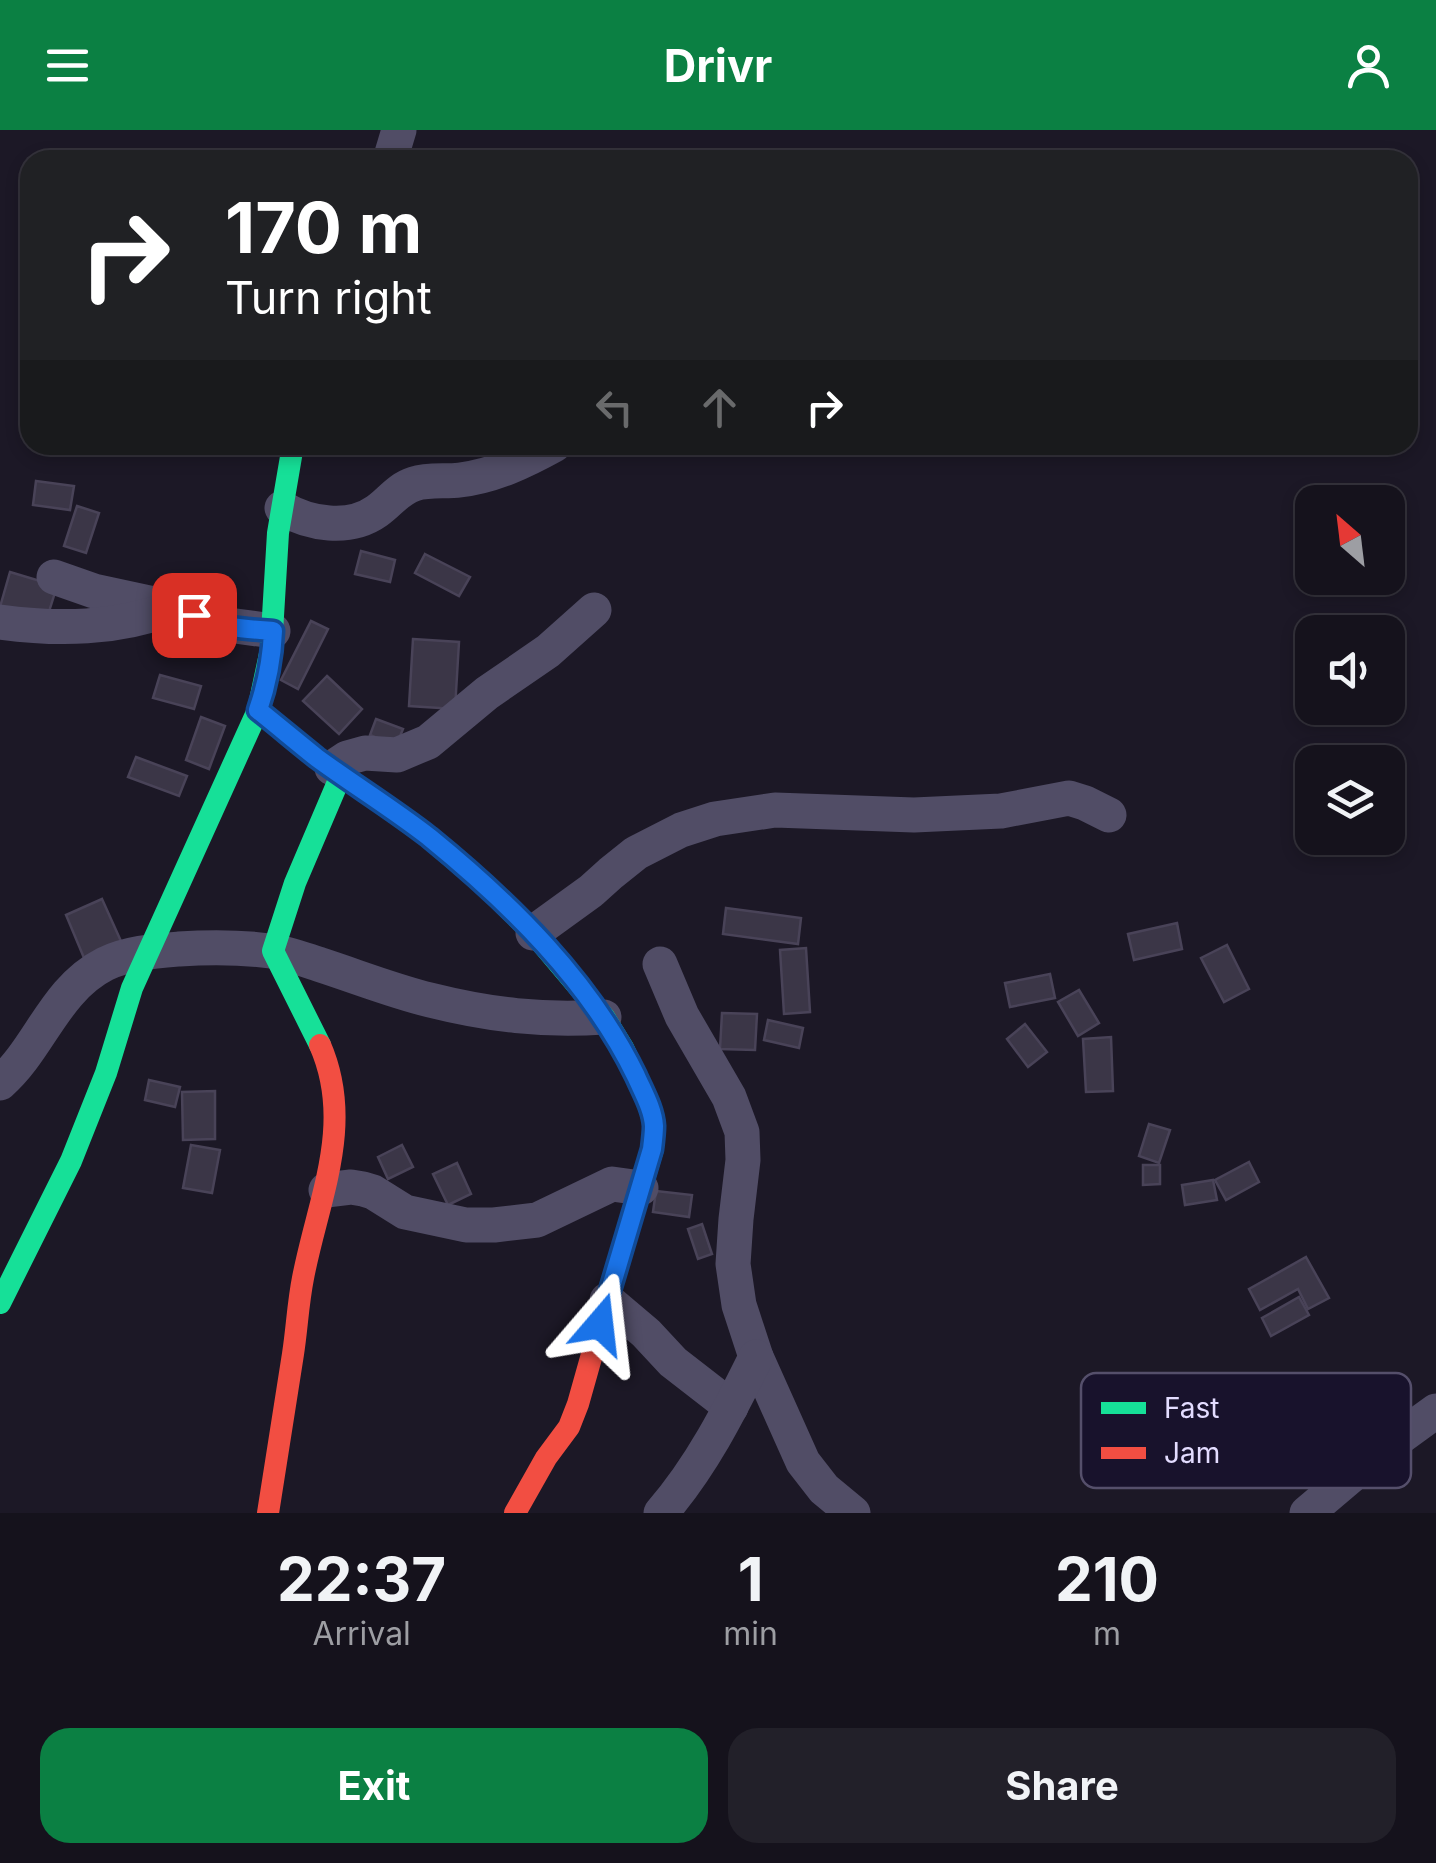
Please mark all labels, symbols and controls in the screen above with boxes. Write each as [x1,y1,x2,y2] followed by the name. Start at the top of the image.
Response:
[40,38,95,93] icon: menu
[664,38,772,93] text: Drivr
[1341,38,1396,93] icon: person
[225,185,422,270] text: 170 m
[60,190,190,320] icon: right
[225,270,432,325] text: Turn right
[587,380,642,435] icon: left
[692,380,747,435] icon: ahead
[797,380,852,435] icon: right
[1295,485,1405,595] north arrow
[1295,485,1405,855] map controls
[152,573,237,658] pin
[167,588,222,643] icon: arrive
[1295,615,1405,725] button: sound
[1295,745,1405,855] button: layers
[548,1272,652,1376] position arrow
[1081,1373,1411,1488] legend
[1164,1391,1220,1425] text: Fast
[1164,1436,1220,1470] text: Jam
[277,1543,446,1615] text: 22:37
[738,1543,764,1615] text: 1
[1055,1543,1159,1615] text: 210
[312,1614,411,1653] text: Arrival
[723,1614,778,1653] text: min
[1093,1614,1121,1653] text: m
[40,1728,708,1843] button: Exit
[728,1728,1396,1843] button: Share

